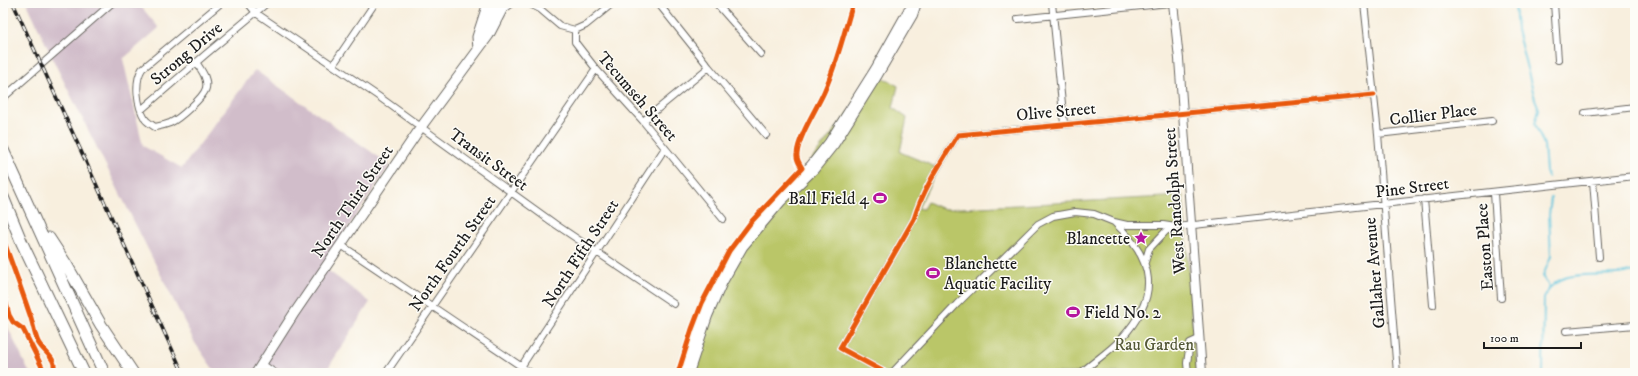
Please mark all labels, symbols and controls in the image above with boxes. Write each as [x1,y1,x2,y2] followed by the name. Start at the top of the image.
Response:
[146,17,227,90] street label: Strong Drive
[592,47,683,147] street label: Tecumseh Street
[1015,98,1097,126] street label: Olive Street
[1388,99,1478,131] street label: Collier Place
[444,124,533,196] street label: Transit Street
[1159,126,1191,276] street label: West Randolph Street
[307,141,399,262] street label: North Third Street
[1374,172,1451,203] street label: Pine Street
[788,188,870,210] place label: Ball Field 4
[872,190,888,206] sports icon: Ball Field 4
[405,191,501,316] street label: North Fourth Street
[538,195,624,312] street label: North Fifth Street
[1471,202,1499,291] street label: Easton Place
[1359,216,1391,329] street label: Gallaher Avenue
[1066,228,1130,250] place label: Blancette
[1133,230,1149,246] place icon: Blancette
[944,253,1052,295] place label: Blanchette Aquatic Facility
[925,265,941,281] sports icon: Blanchette Aquatic Facility
[1084,302,1162,324] place label: Field No. 2
[1065,304,1081,320] sports icon: Field No. 2
[1484,324,1581,350] scale bar
[1490,331,1519,346] text: 100 m
[1114,334,1194,356] park label: Rau Garden

